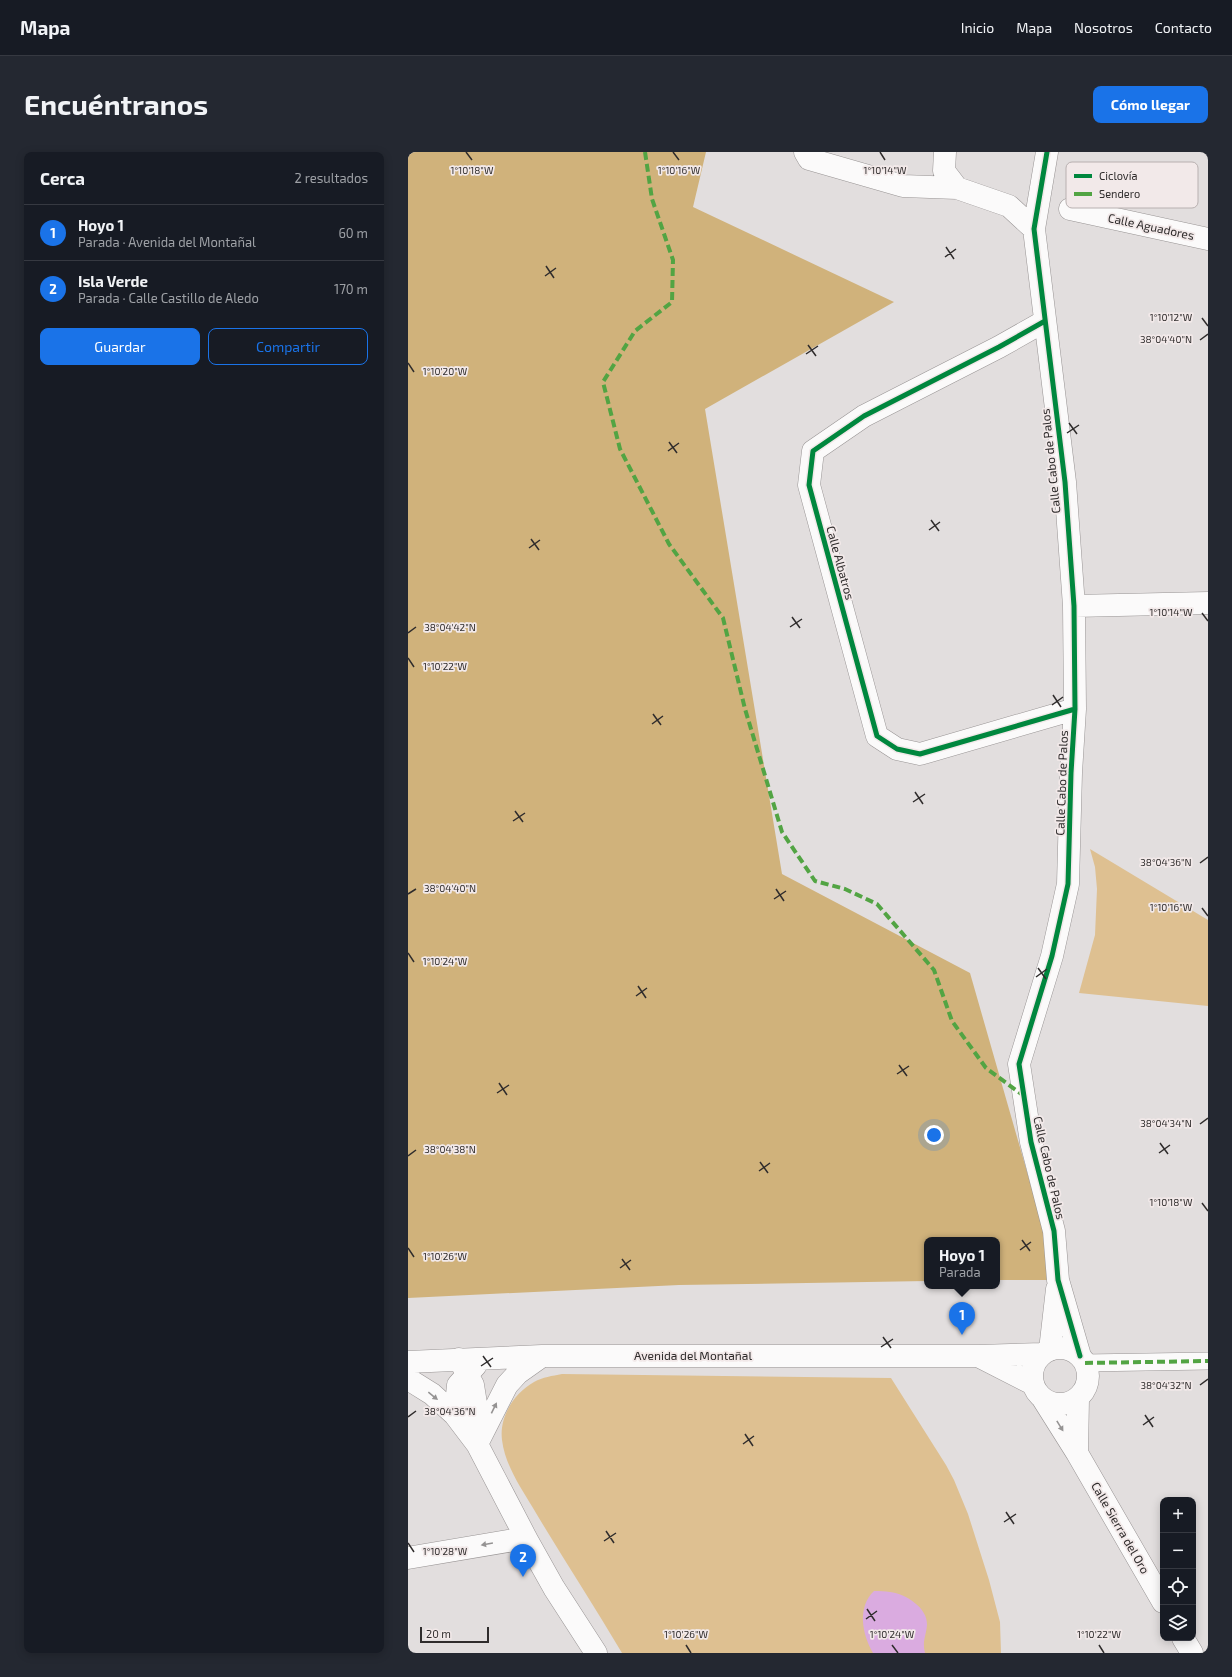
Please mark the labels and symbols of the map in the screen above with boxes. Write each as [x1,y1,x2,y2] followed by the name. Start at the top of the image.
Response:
[1066,162,1198,208] legend
[451,164,494,176] text: 1°10'18"W
[658,164,701,176] text: 1°10'16"W
[864,164,907,176] text: 1°10'14"W
[1099,169,1137,182] text: Ciclovía
[1099,187,1140,200] text: Sendero
[1107,210,1196,242] street label: Calle Aguadores
[1150,311,1193,323] text: 1°10'12"W
[1140,333,1192,345] text: 38°04'40"N
[423,365,468,377] text: 1°10'20"W
[1038,408,1062,514] street label: Calle Cabo de Palos
[824,524,858,601] street label: Calle Albatros
[1150,606,1193,618] text: 1°10'14"W
[424,621,476,633] text: 38°04'42"N
[423,660,467,672] text: 1°10'22"W
[1052,730,1070,836] street label: Calle Cabo de Palos
[1140,856,1192,868] text: 38°04'36"N
[424,882,476,894] text: 38°04'40"N
[1150,901,1193,913] text: 1°10'16"W
[423,955,468,967] text: 1°10'24"W
[1031,1115,1069,1221] street label: Calle Cabo de Palos
[1140,1117,1192,1129] text: 38°04'34"N
[924,1125,944,1145] your location
[424,1143,476,1155] text: 38°04'38"N
[1150,1196,1193,1208] text: 1°10'18"W
[423,1250,468,1262] text: 1°10'26"W
[949,1302,975,1335] pin: 1
[634,1348,752,1362] street label: Avenida del Montañal
[1140,1379,1192,1391] text: 38°04'32"N
[427,1391,438,1400] one-way arrow
[491,1403,497,1414] one-way arrow
[424,1405,476,1417] text: 38°04'36"N
[1056,1421,1064,1431] one-way arrow
[1089,1479,1153,1576] street label: Calle Sierra del Oro
[481,1541,493,1547] one-way arrow
[510,1544,536,1577] pin: 2
[423,1545,468,1557] text: 1°10'28"W
[420,1625,489,1644] scale bar
[664,1628,709,1640] text: 1°10'26"W
[870,1628,915,1640] text: 1°10'24"W
[1077,1628,1121,1640] text: 1°10'22"W

